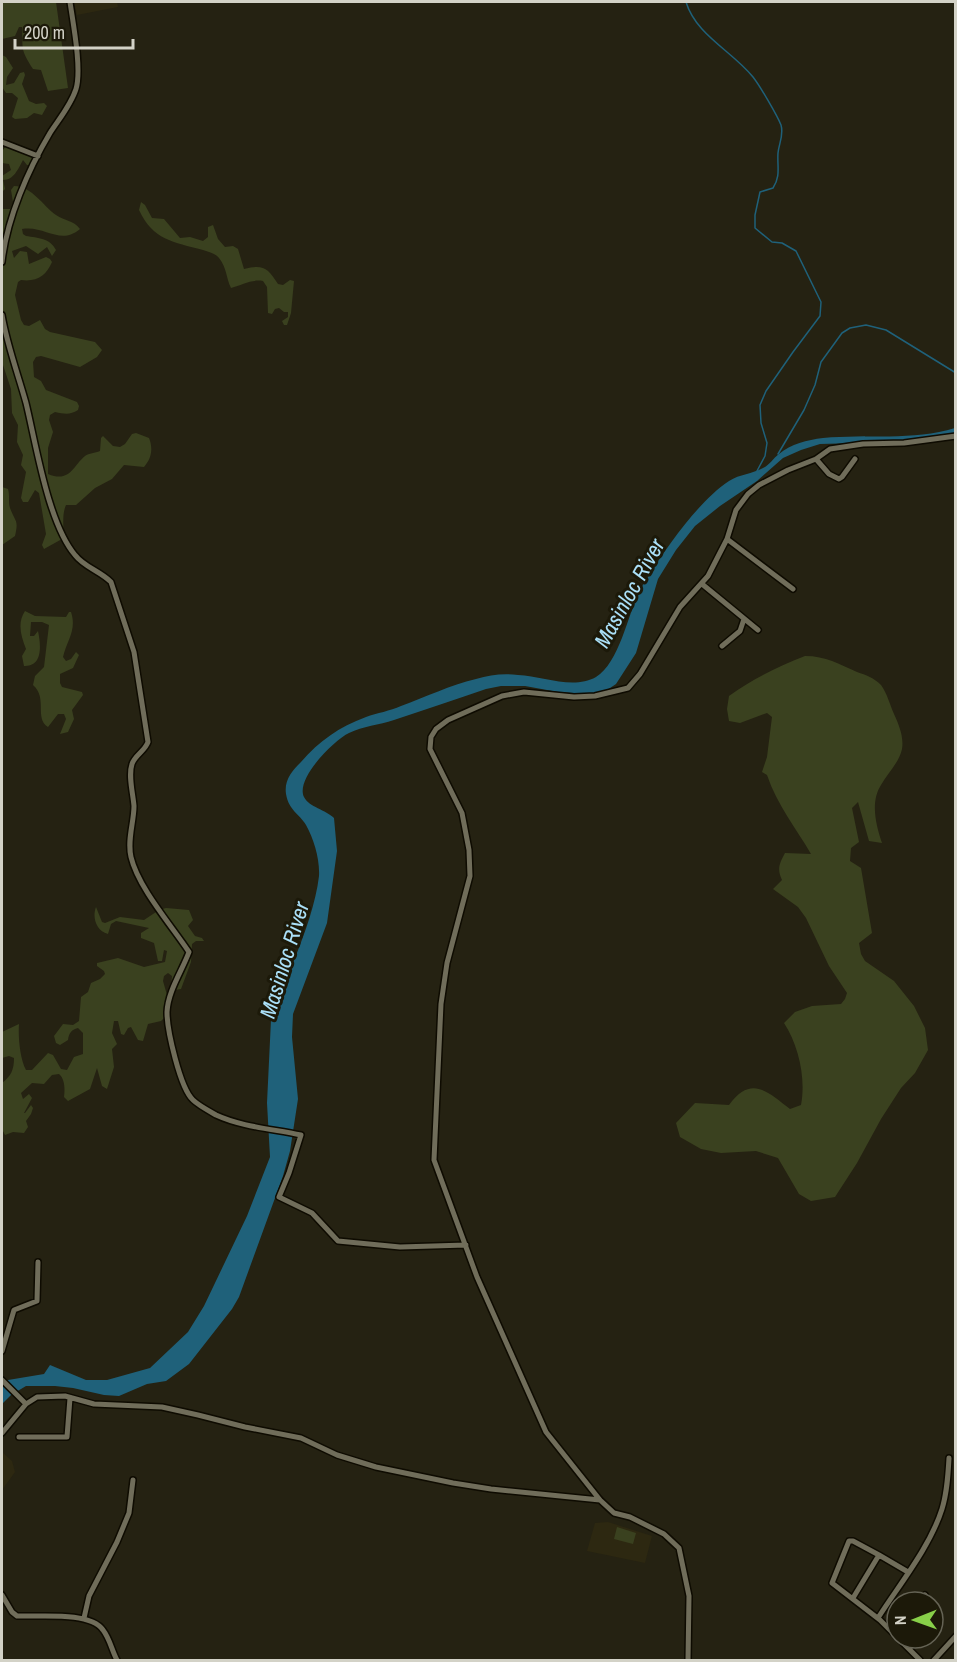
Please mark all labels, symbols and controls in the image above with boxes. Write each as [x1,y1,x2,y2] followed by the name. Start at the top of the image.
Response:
[15,12,134,50] scale bar
[24,20,65,45] text: 200 m
[587,532,672,653] water label: Masinloc River
[252,897,316,1022] water label: Masinloc River
[885,1590,945,1650] north arrow
[889,1615,911,1625] text: N

